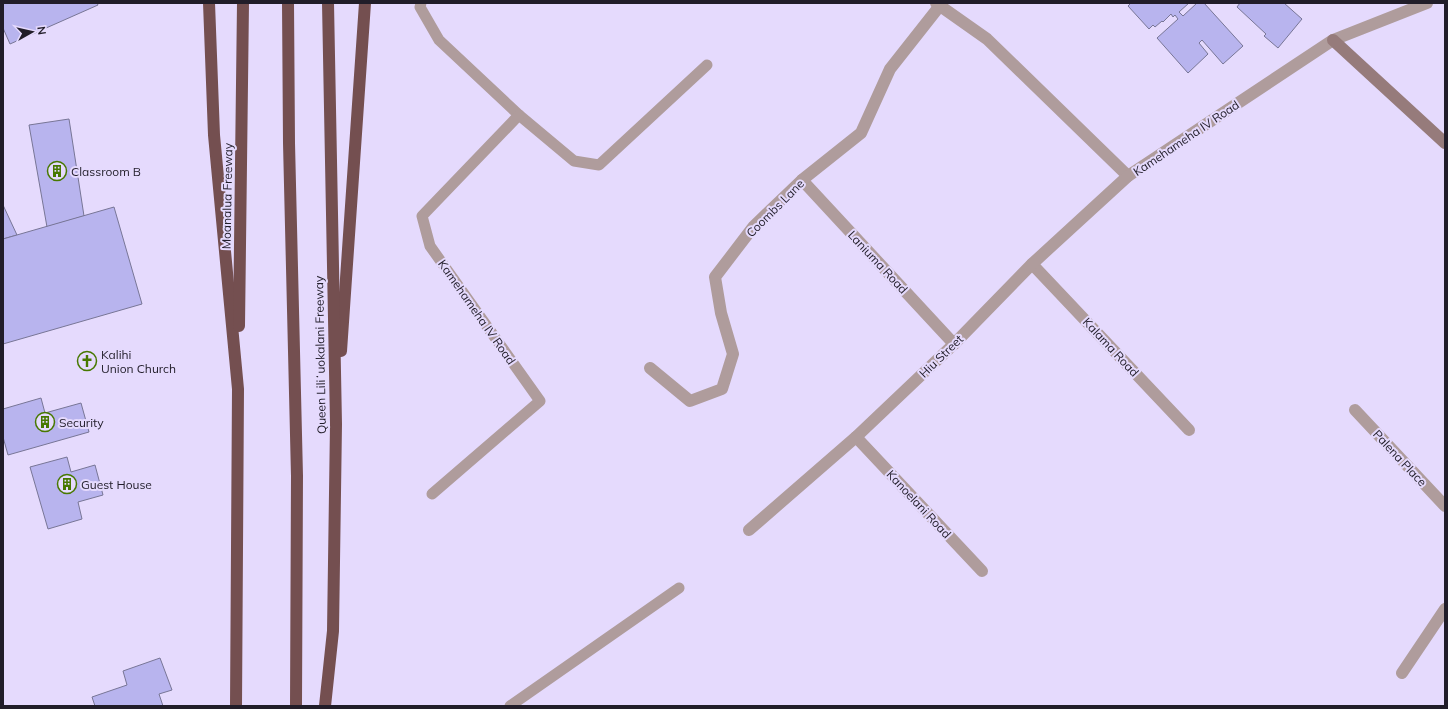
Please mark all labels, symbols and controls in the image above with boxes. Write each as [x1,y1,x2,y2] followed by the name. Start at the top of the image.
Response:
[12,12,52,52] north arrow
[34,26,49,36] text: N
[1130,97,1242,179] street label: Kamehameha IV Road
[219,142,235,249] street label: Moanalua Freeway
[46,160,68,182] building icon: Classroom B
[71,164,141,179] place label: Classroom B
[743,176,807,240] street label: Coombs Lane
[845,227,911,297] street label: Laniuma Road
[435,257,519,367] street label: Kamehameha IV Road
[311,275,329,434] street label: Queen Liliʻuokalani Freeway
[1080,314,1142,380] street label: Kalama Road
[916,331,966,381] street label: Hiu Street
[101,347,176,376] place label: Kalihi Union Church
[76,350,98,372] church icon: Kalihi Union Church
[34,411,56,433] building icon: Security
[59,415,104,430] place label: Security
[1370,427,1430,489] street label: Palena Place
[884,467,954,541] street label: Kanoelani Road
[56,473,78,495] building icon: Guest House
[81,477,152,492] place label: Guest House

